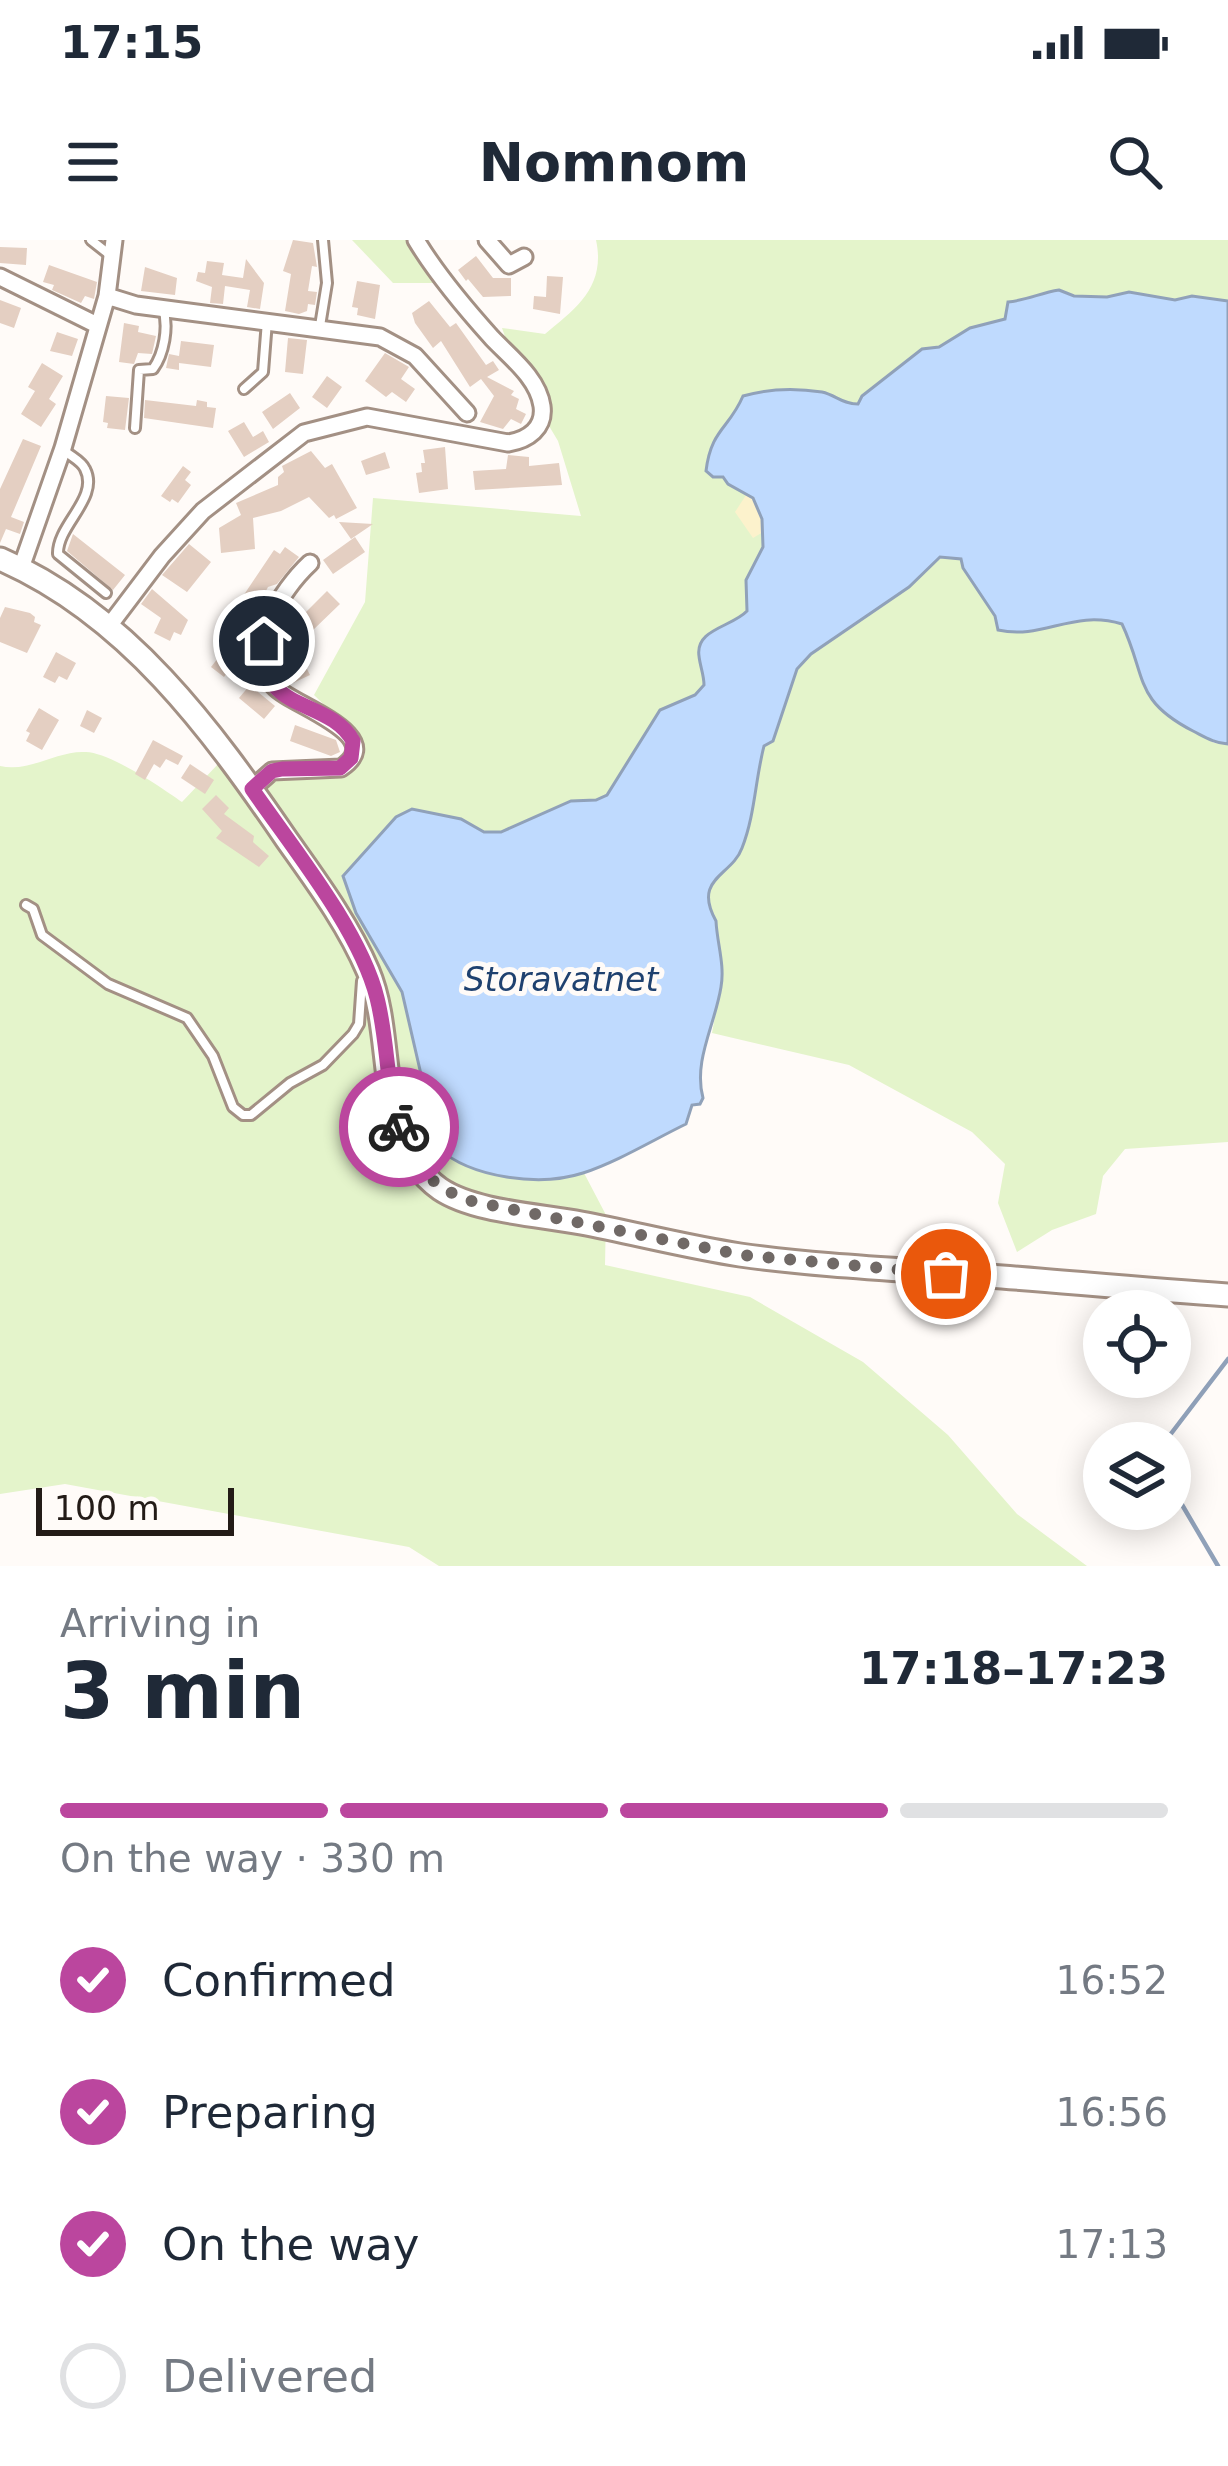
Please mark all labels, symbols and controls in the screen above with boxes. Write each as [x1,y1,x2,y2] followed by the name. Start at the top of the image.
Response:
[60,16,203,69] text: 17:15
[60,129,126,195] icon: menu
[1102,129,1168,195] icon: search
[479,131,749,194] text: Nomnom
[213,590,315,692] pin
[231,608,297,674] icon: home
[464,960,659,999] water label: Storavatnet
[339,1067,459,1187] courier
[366,1094,432,1160] icon: bike
[895,1223,997,1325] pin
[913,1241,979,1307] icon: bag
[1083,1290,1191,1530] map controls
[1083,1290,1191,1398] button: locate
[1083,1422,1191,1530] button: layers
[36,1482,234,1535] scale bar
[54,1489,160,1528] text: 100 m
[60,1601,260,1646] text: Arriving in
[859,1642,1168,1695] text: 17:18–17:23
[60,1646,305,1736] text: 3 min
[60,1836,445,1881] text: On the way · 330 m
[60,1947,126,2013] icon: check
[162,1954,396,2007] text: Confirmed
[1056,1958,1168,2003] text: 16:52
[60,2079,126,2145] icon: check
[162,2086,378,2139] text: Preparing
[1056,2090,1168,2135] text: 16:56
[60,2211,126,2277] icon: check
[162,2218,419,2271] text: On the way
[1056,2222,1168,2267] text: 17:13
[162,2350,377,2403] text: Delivered

